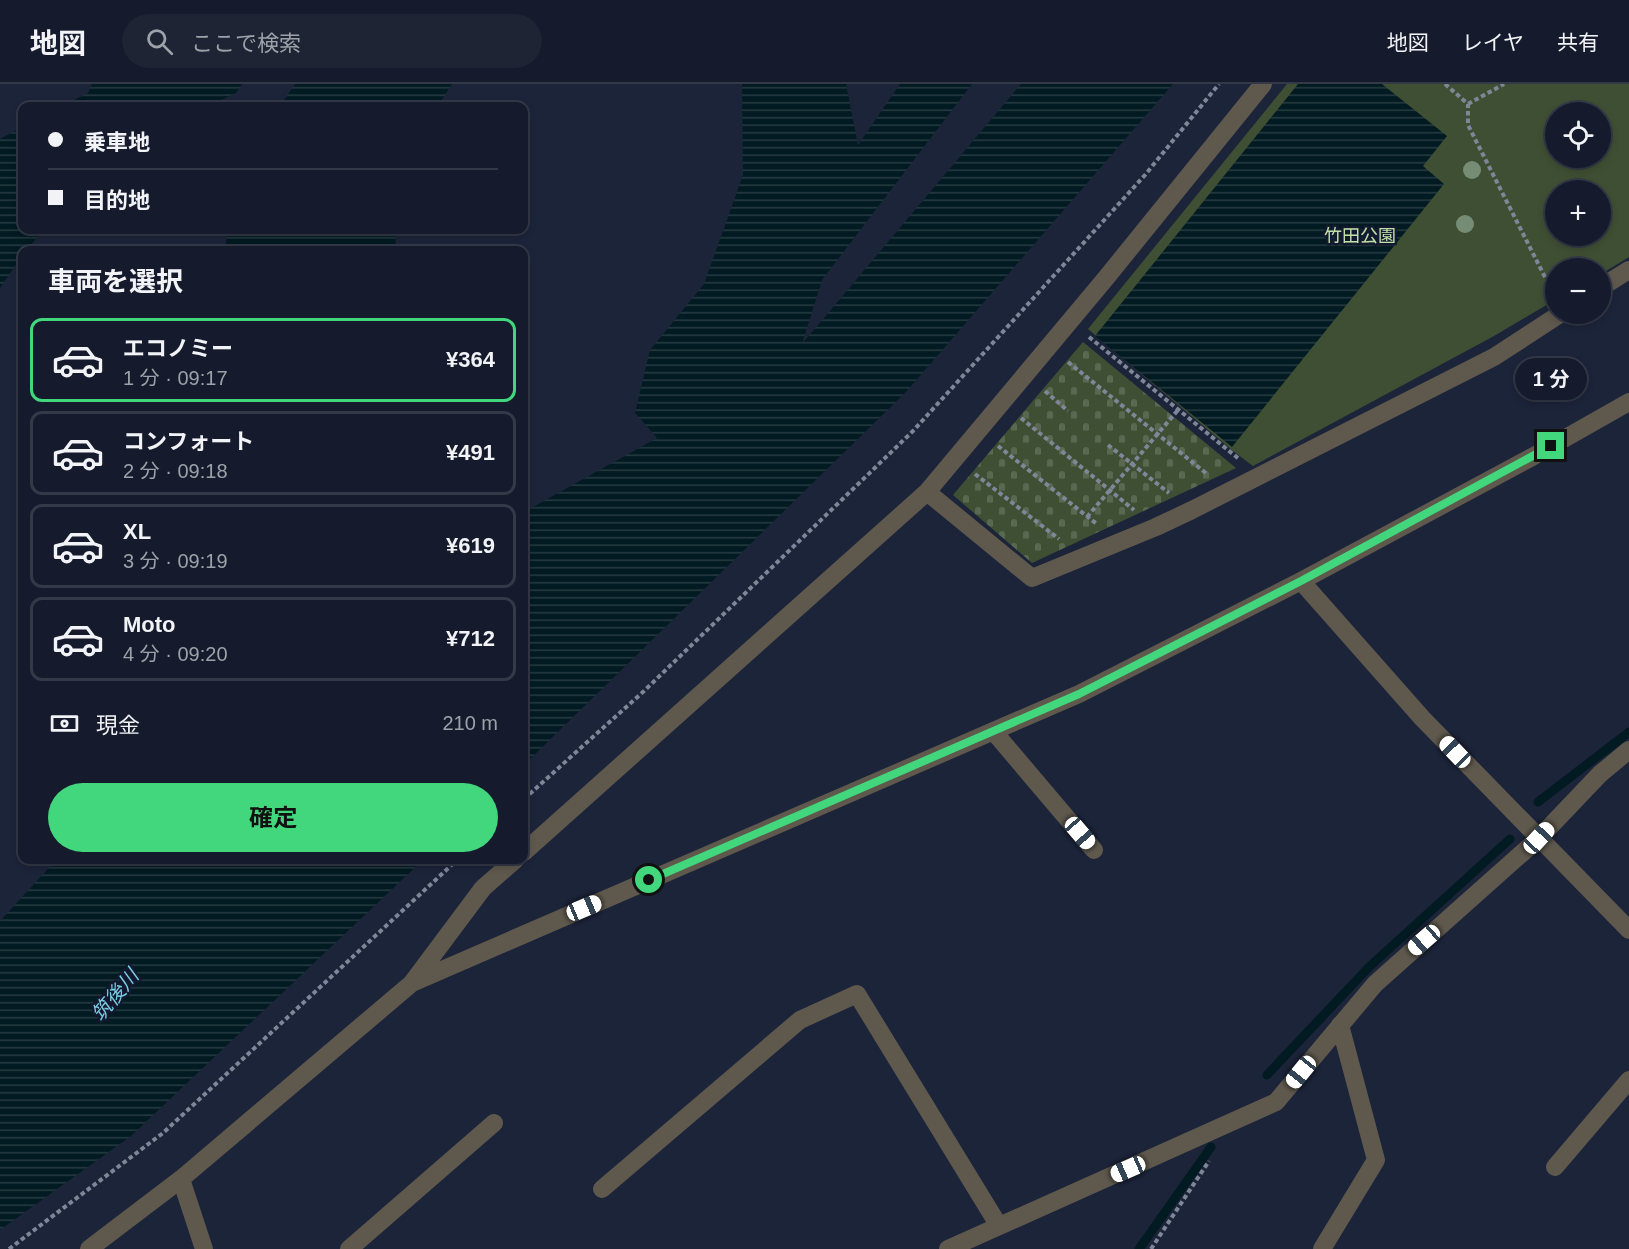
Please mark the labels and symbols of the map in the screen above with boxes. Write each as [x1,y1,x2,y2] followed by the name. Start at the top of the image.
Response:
[1324,226,1396,246] park label: 竹田公園
[1515,359,1587,401] callout: 1 分
[1537,432,1564,459] route end
[1436,733,1474,771] car
[1061,814,1099,852] car
[1520,819,1558,857] car
[635,866,662,893] route start
[564,893,604,923] car
[1405,921,1443,959] car
[87,963,144,1025] water label: 筑後川
[1283,1052,1319,1092] car
[1108,1153,1148,1185] car

